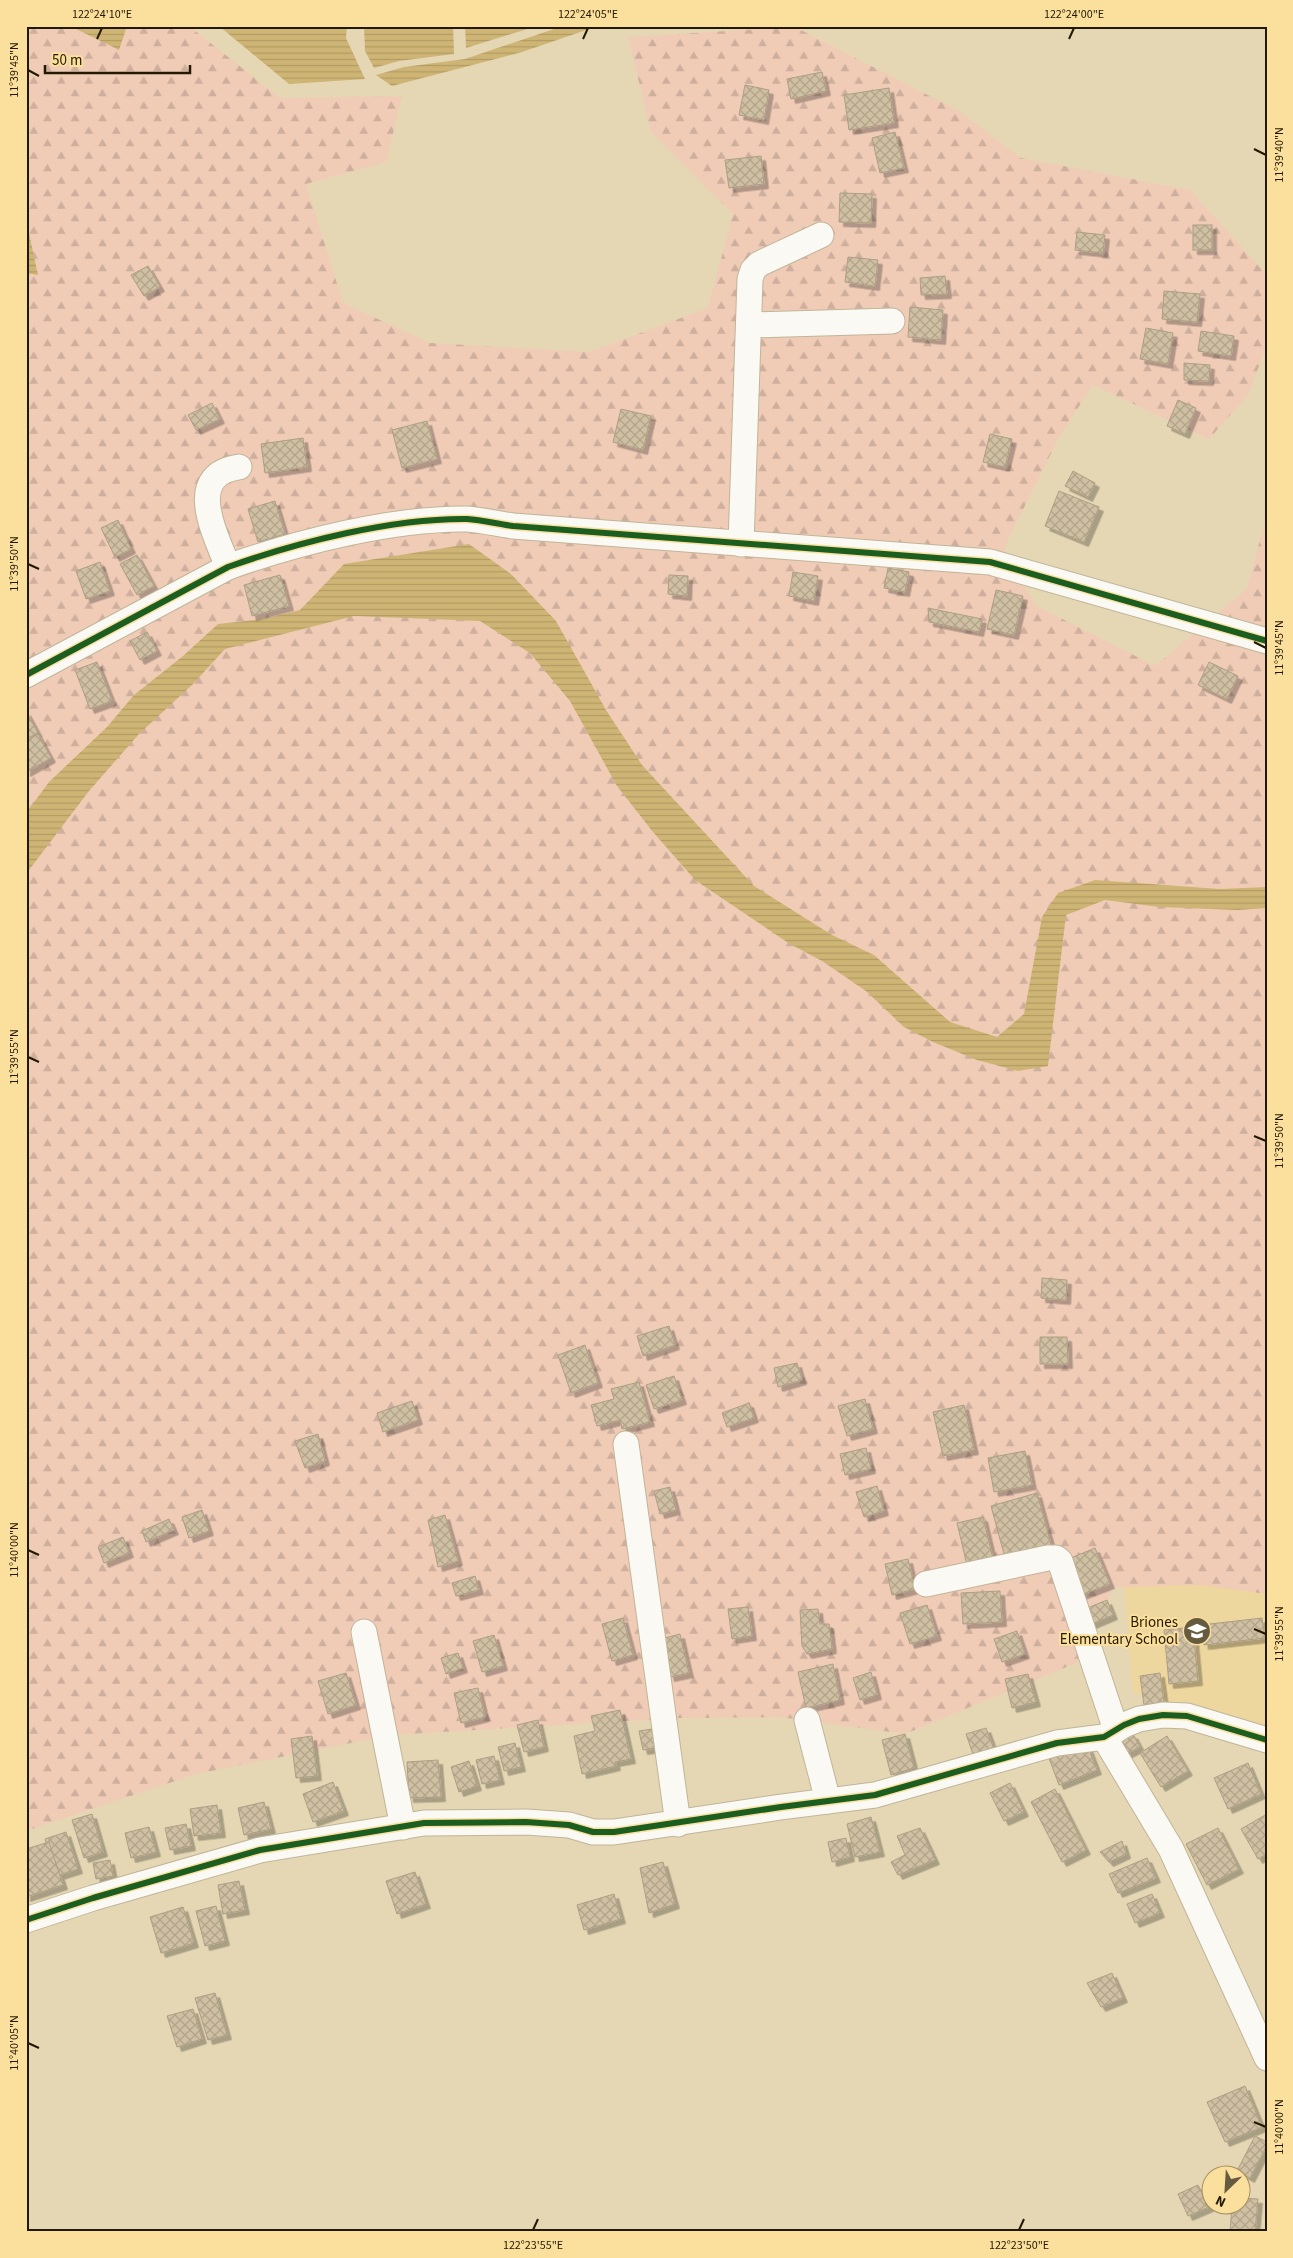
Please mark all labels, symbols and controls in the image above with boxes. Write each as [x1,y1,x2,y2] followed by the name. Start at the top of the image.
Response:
[72,6,132,23] text: 122°24'10"E
[558,6,618,23] text: 122°24'05"E
[1044,6,1104,23] text: 122°24'00"E
[6,42,23,98] text: 11°39'45"N
[45,42,190,74] scale bar
[52,50,82,71] text: 50 m
[1271,127,1288,183] text: 11°39'40"N
[6,536,23,592] text: 11°39'50"N
[1271,620,1288,676] text: 11°39'45"N
[6,1029,23,1085] text: 11°39'55"N
[1271,1113,1288,1169] text: 11°39'50"N
[6,1522,23,1578] text: 11°40'00"N
[1271,1606,1288,1662] text: 11°39'55"N
[1060,1612,1178,1650] place label: Briones Elementary School
[1182,1616,1212,1646] school or university icon: Briones Elementary School
[6,2015,23,2071] text: 11°40'05"N
[1271,2099,1288,2155] text: 11°40'00"N
[1200,2166,1250,2216] north arrow
[1212,2190,1229,2212] text: N
[503,2237,563,2254] text: 122°23'55"E
[989,2237,1049,2254] text: 122°23'50"E

